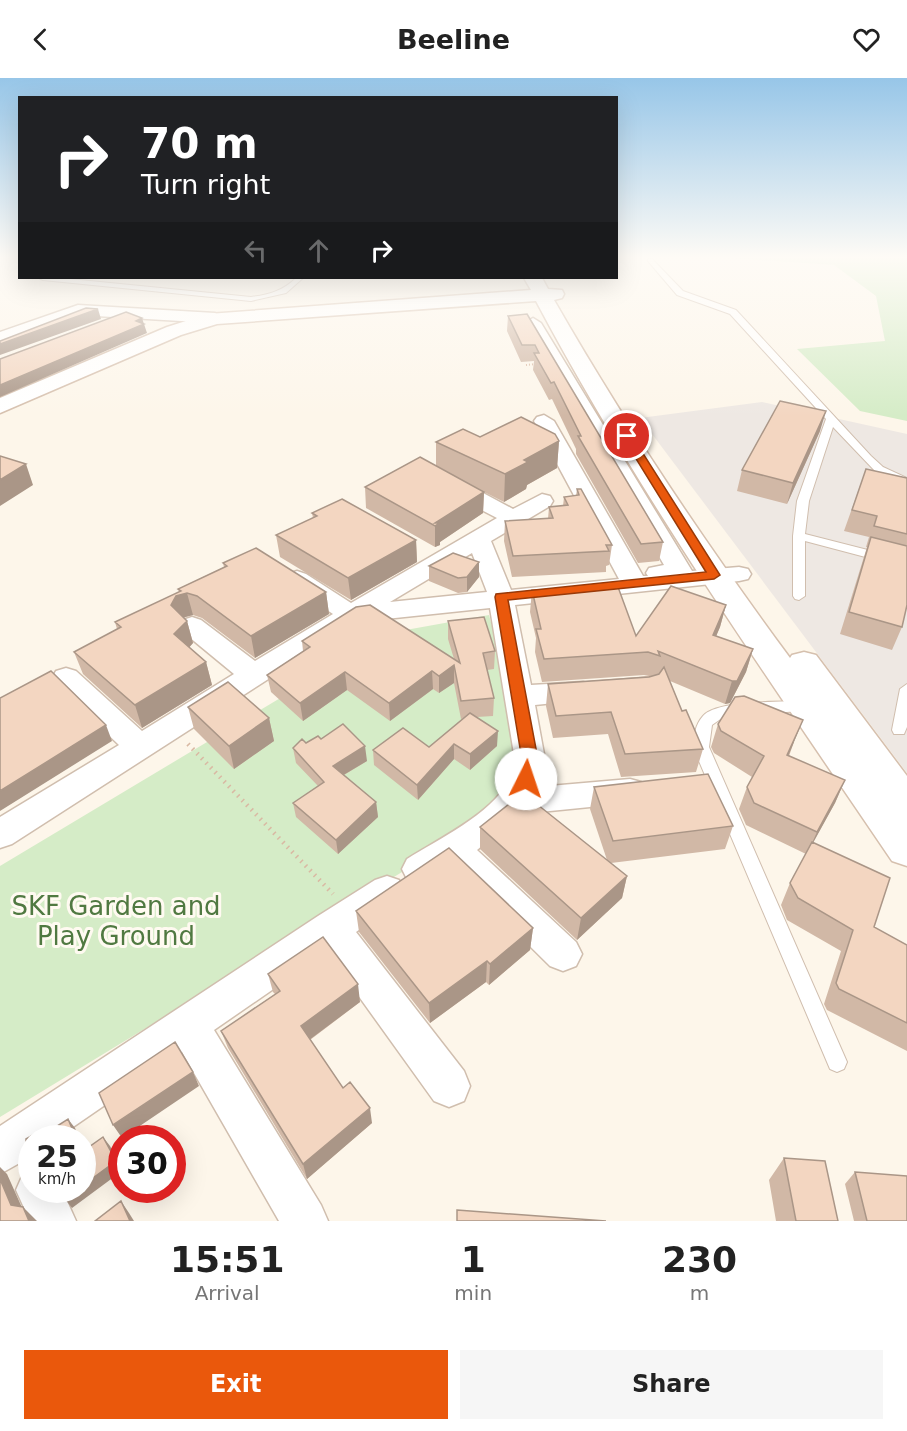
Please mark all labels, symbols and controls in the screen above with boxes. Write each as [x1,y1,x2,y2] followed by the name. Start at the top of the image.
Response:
[24,23,57,56] icon: back
[850,23,883,56] icon: heart
[397,24,510,55] text: Beeline
[141,119,258,168] text: 70 m
[42,120,120,198] icon: right
[141,169,270,200] text: Turn right
[239,234,272,267] icon: left
[302,234,335,267] icon: ahead
[365,234,398,267] icon: right
[601,410,652,461] pin
[610,419,643,452] icon: arrive
[494,747,558,811] position arrow
[11,891,221,951] park label: SKF Garden and Play Ground
[108,1125,186,1203] speed limit sign: 30
[36,1139,78,1174] text: 25
[38,1170,76,1188] text: km/h
[170,1239,284,1280] text: 15:51
[461,1239,486,1280] text: 1
[662,1239,737,1280] text: 230
[195,1281,260,1305] text: Arrival
[454,1281,492,1305] text: min
[690,1281,709,1305] text: m
[24,1350,448,1419] button: Exit
[460,1350,883,1419] button: Share

